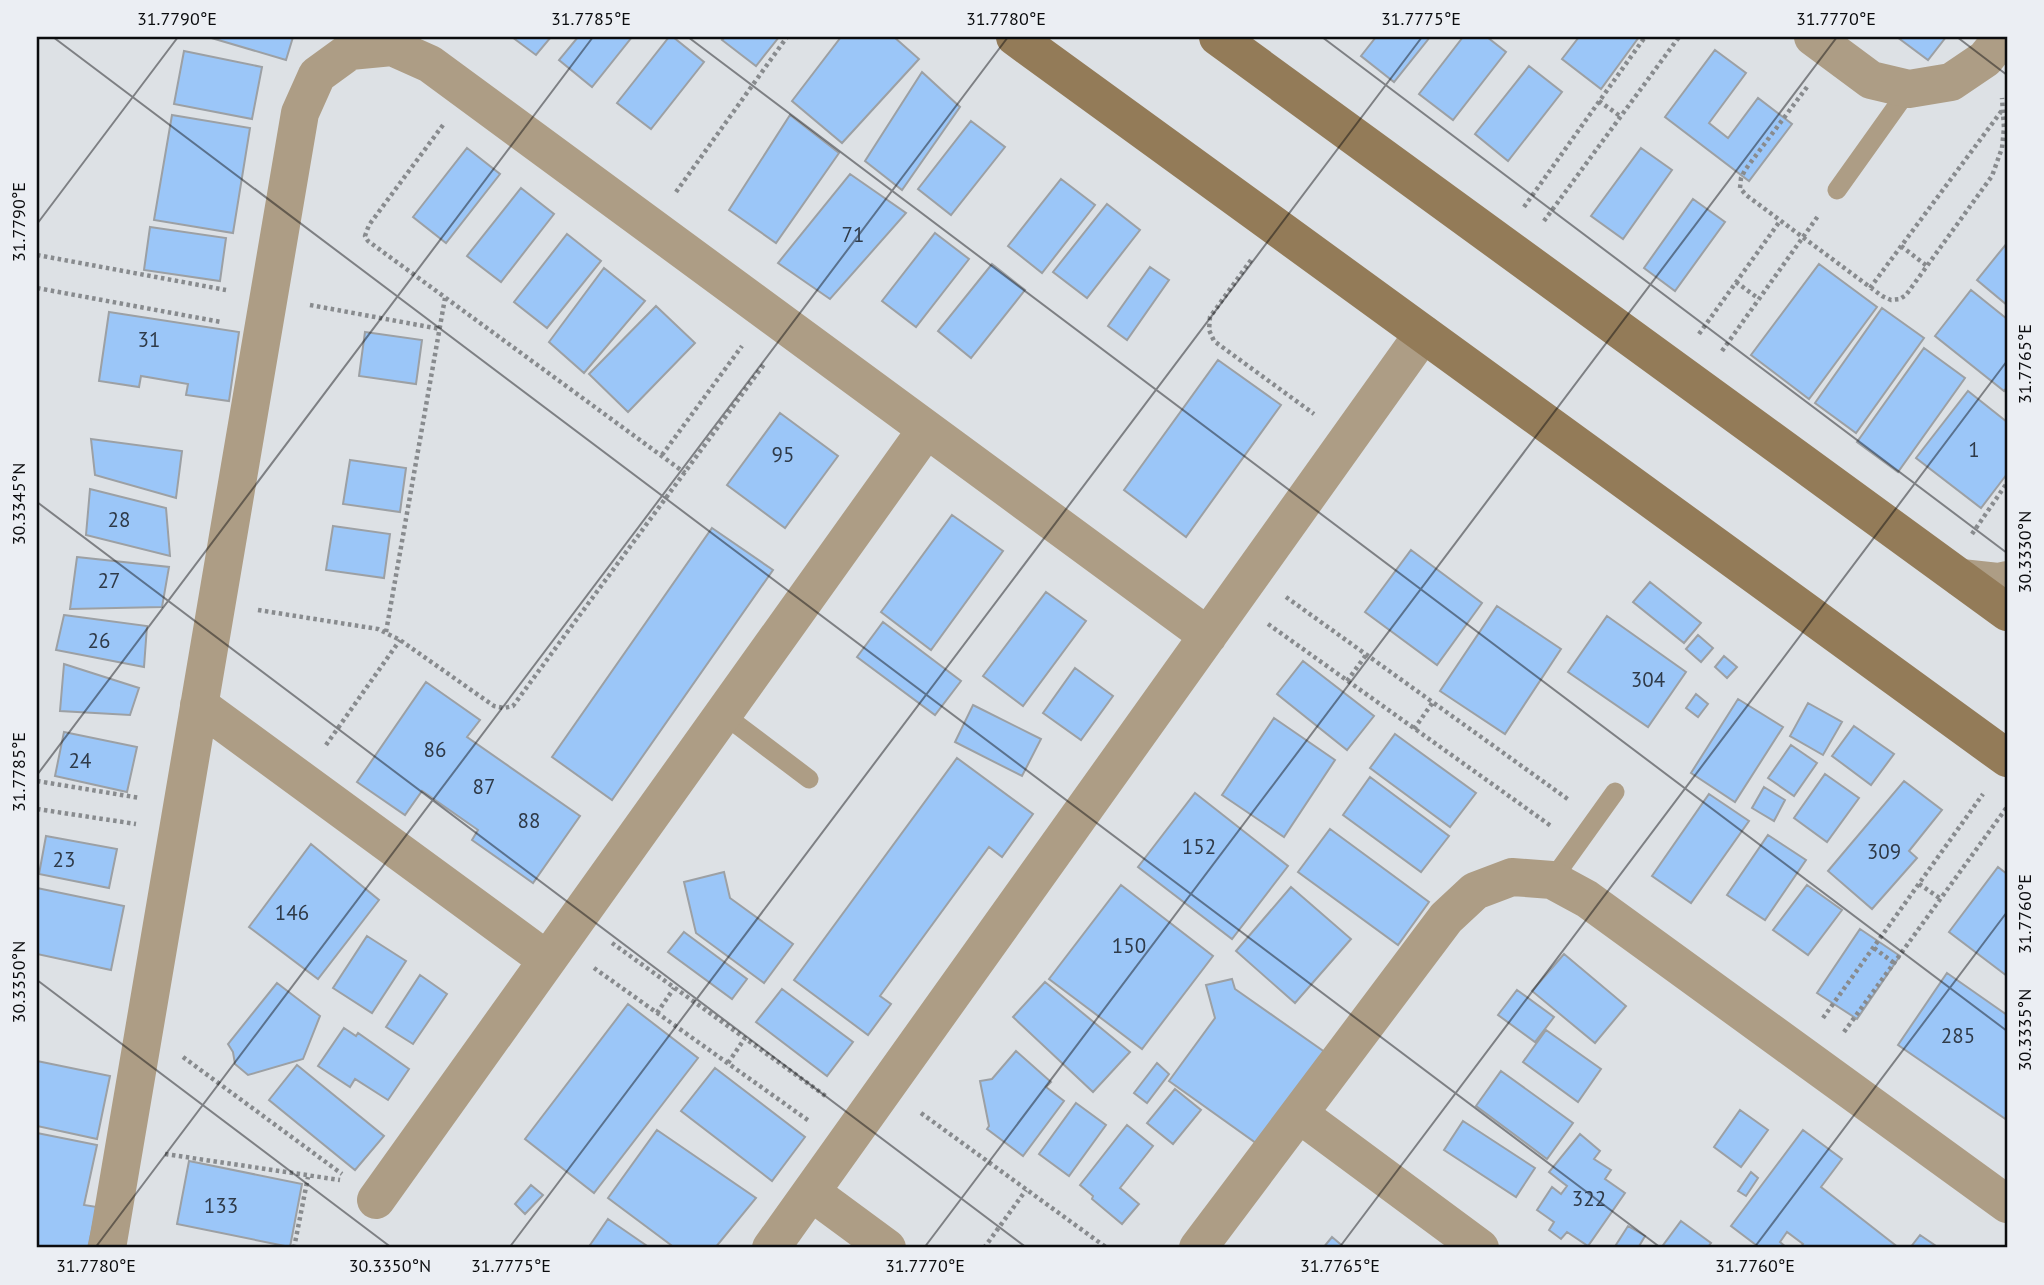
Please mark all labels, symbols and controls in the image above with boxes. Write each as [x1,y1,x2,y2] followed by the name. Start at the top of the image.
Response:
[137,7,217,30] text: 31.7790°E
[551,7,631,30] text: 31.7785°E
[966,7,1046,30] text: 31.7780°E
[1381,7,1461,30] text: 31.7775°E
[1796,7,1876,30] text: 31.7770°E
[7,182,30,262] text: 31.7790°E
[842,221,864,248] house number: 71
[2013,324,2036,404] text: 31.7765°E
[138,326,160,353] house number: 31
[1968,436,1980,463] house number: 1
[772,441,794,468] house number: 95
[7,463,30,545] text: 30.3345°N
[108,506,130,533] house number: 28
[2013,511,2036,593] text: 30.3330°N
[98,567,120,594] house number: 27
[88,627,110,654] house number: 26
[1631,666,1665,693] house number: 304
[7,732,30,812] text: 31.7785°E
[424,736,446,763] house number: 86
[69,747,91,774] house number: 24
[473,773,495,800] house number: 87
[518,807,540,834] house number: 88
[1182,833,1216,860] house number: 152
[1867,838,1901,865] house number: 309
[53,846,75,873] house number: 23
[2013,874,2036,954] text: 31.7760°E
[275,899,309,926] house number: 146
[1112,932,1146,959] house number: 150
[7,941,30,1023] text: 30.3350°N
[2013,989,2036,1071] text: 30.3335°N
[1941,1022,1975,1049] house number: 285
[1572,1185,1606,1212] house number: 322
[204,1192,238,1219] house number: 133
[56,1254,136,1277] text: 31.7780°E
[349,1254,431,1277] text: 30.3350°N
[471,1254,551,1277] text: 31.7775°E
[885,1254,965,1277] text: 31.7770°E
[1300,1254,1380,1277] text: 31.7765°E
[1715,1254,1795,1277] text: 31.7760°E

